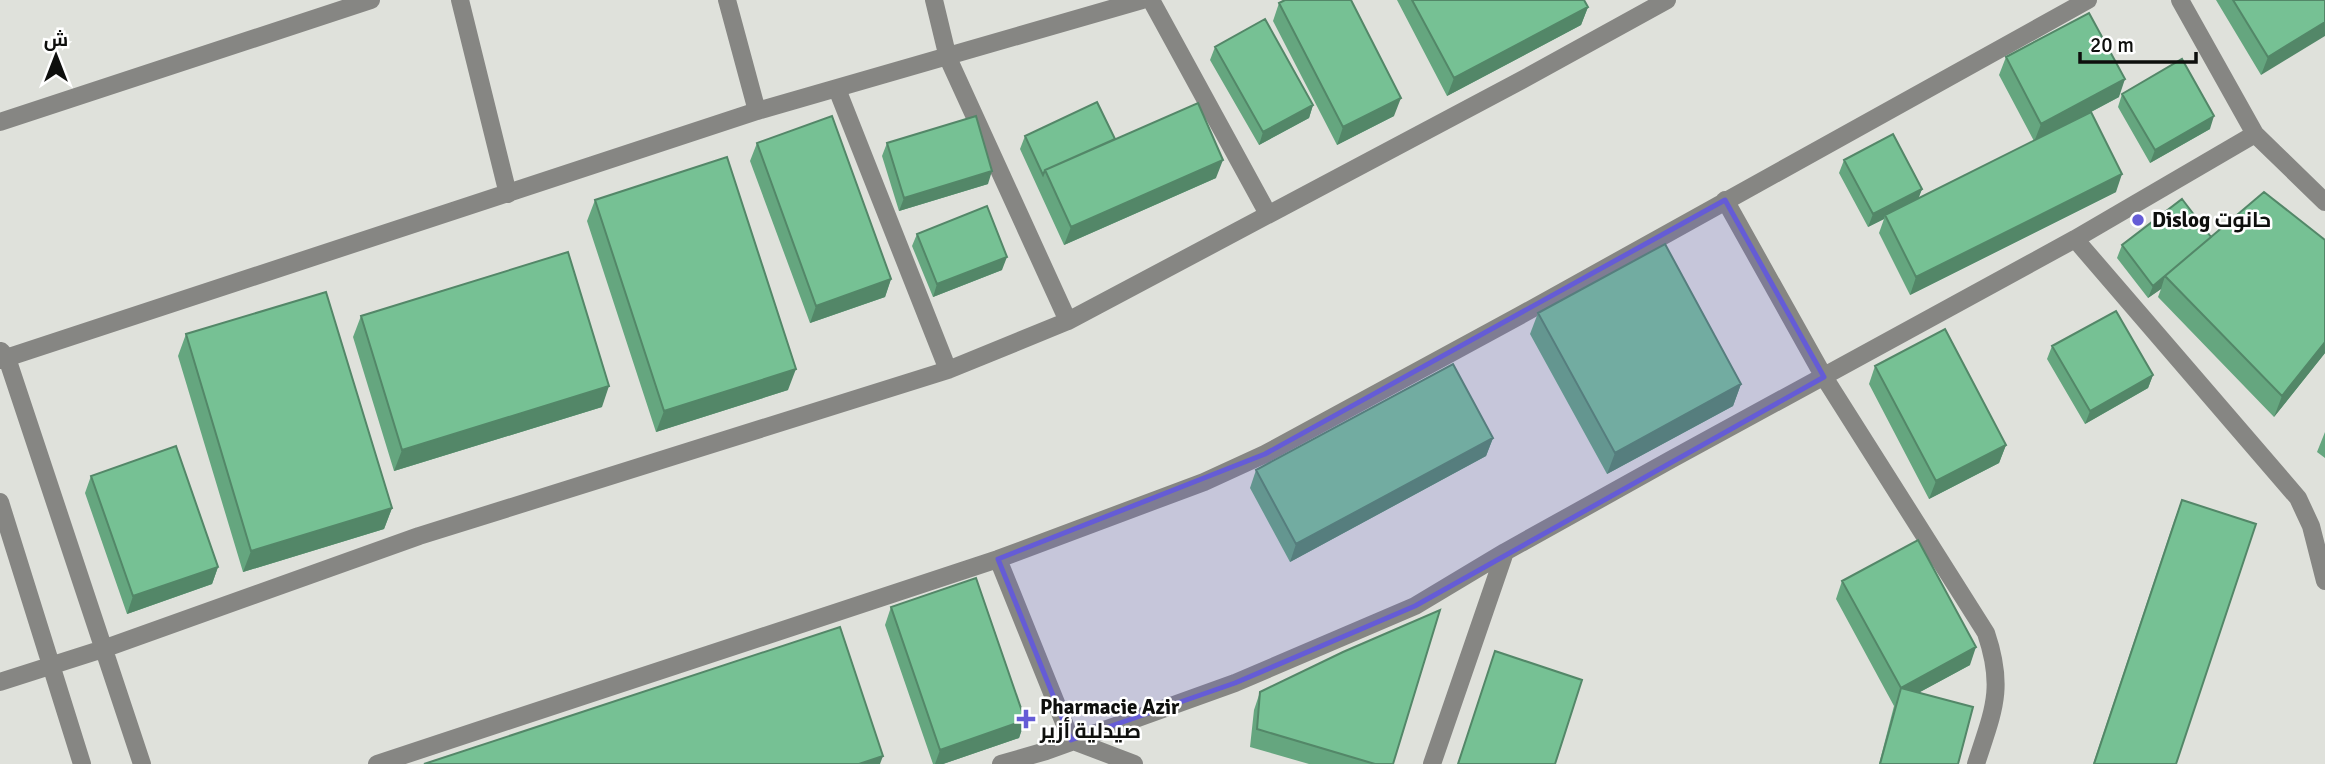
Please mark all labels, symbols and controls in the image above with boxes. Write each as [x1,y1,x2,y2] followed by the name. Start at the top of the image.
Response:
[21,21,91,91] north arrow
[2080,21,2196,65] scale bar
[44,28,68,52] text: ش
[2090,32,2134,58] text: 20 m
[2152,207,2271,233] place label: Dislog حانوت
[2130,212,2146,228] marker: Dislog حانوت
[1039,694,1180,744] place label: Pharmacie Azir صيدلية أزير
[1018,711,1034,727] marker: Pharmacie Azir صيدلية أزير

